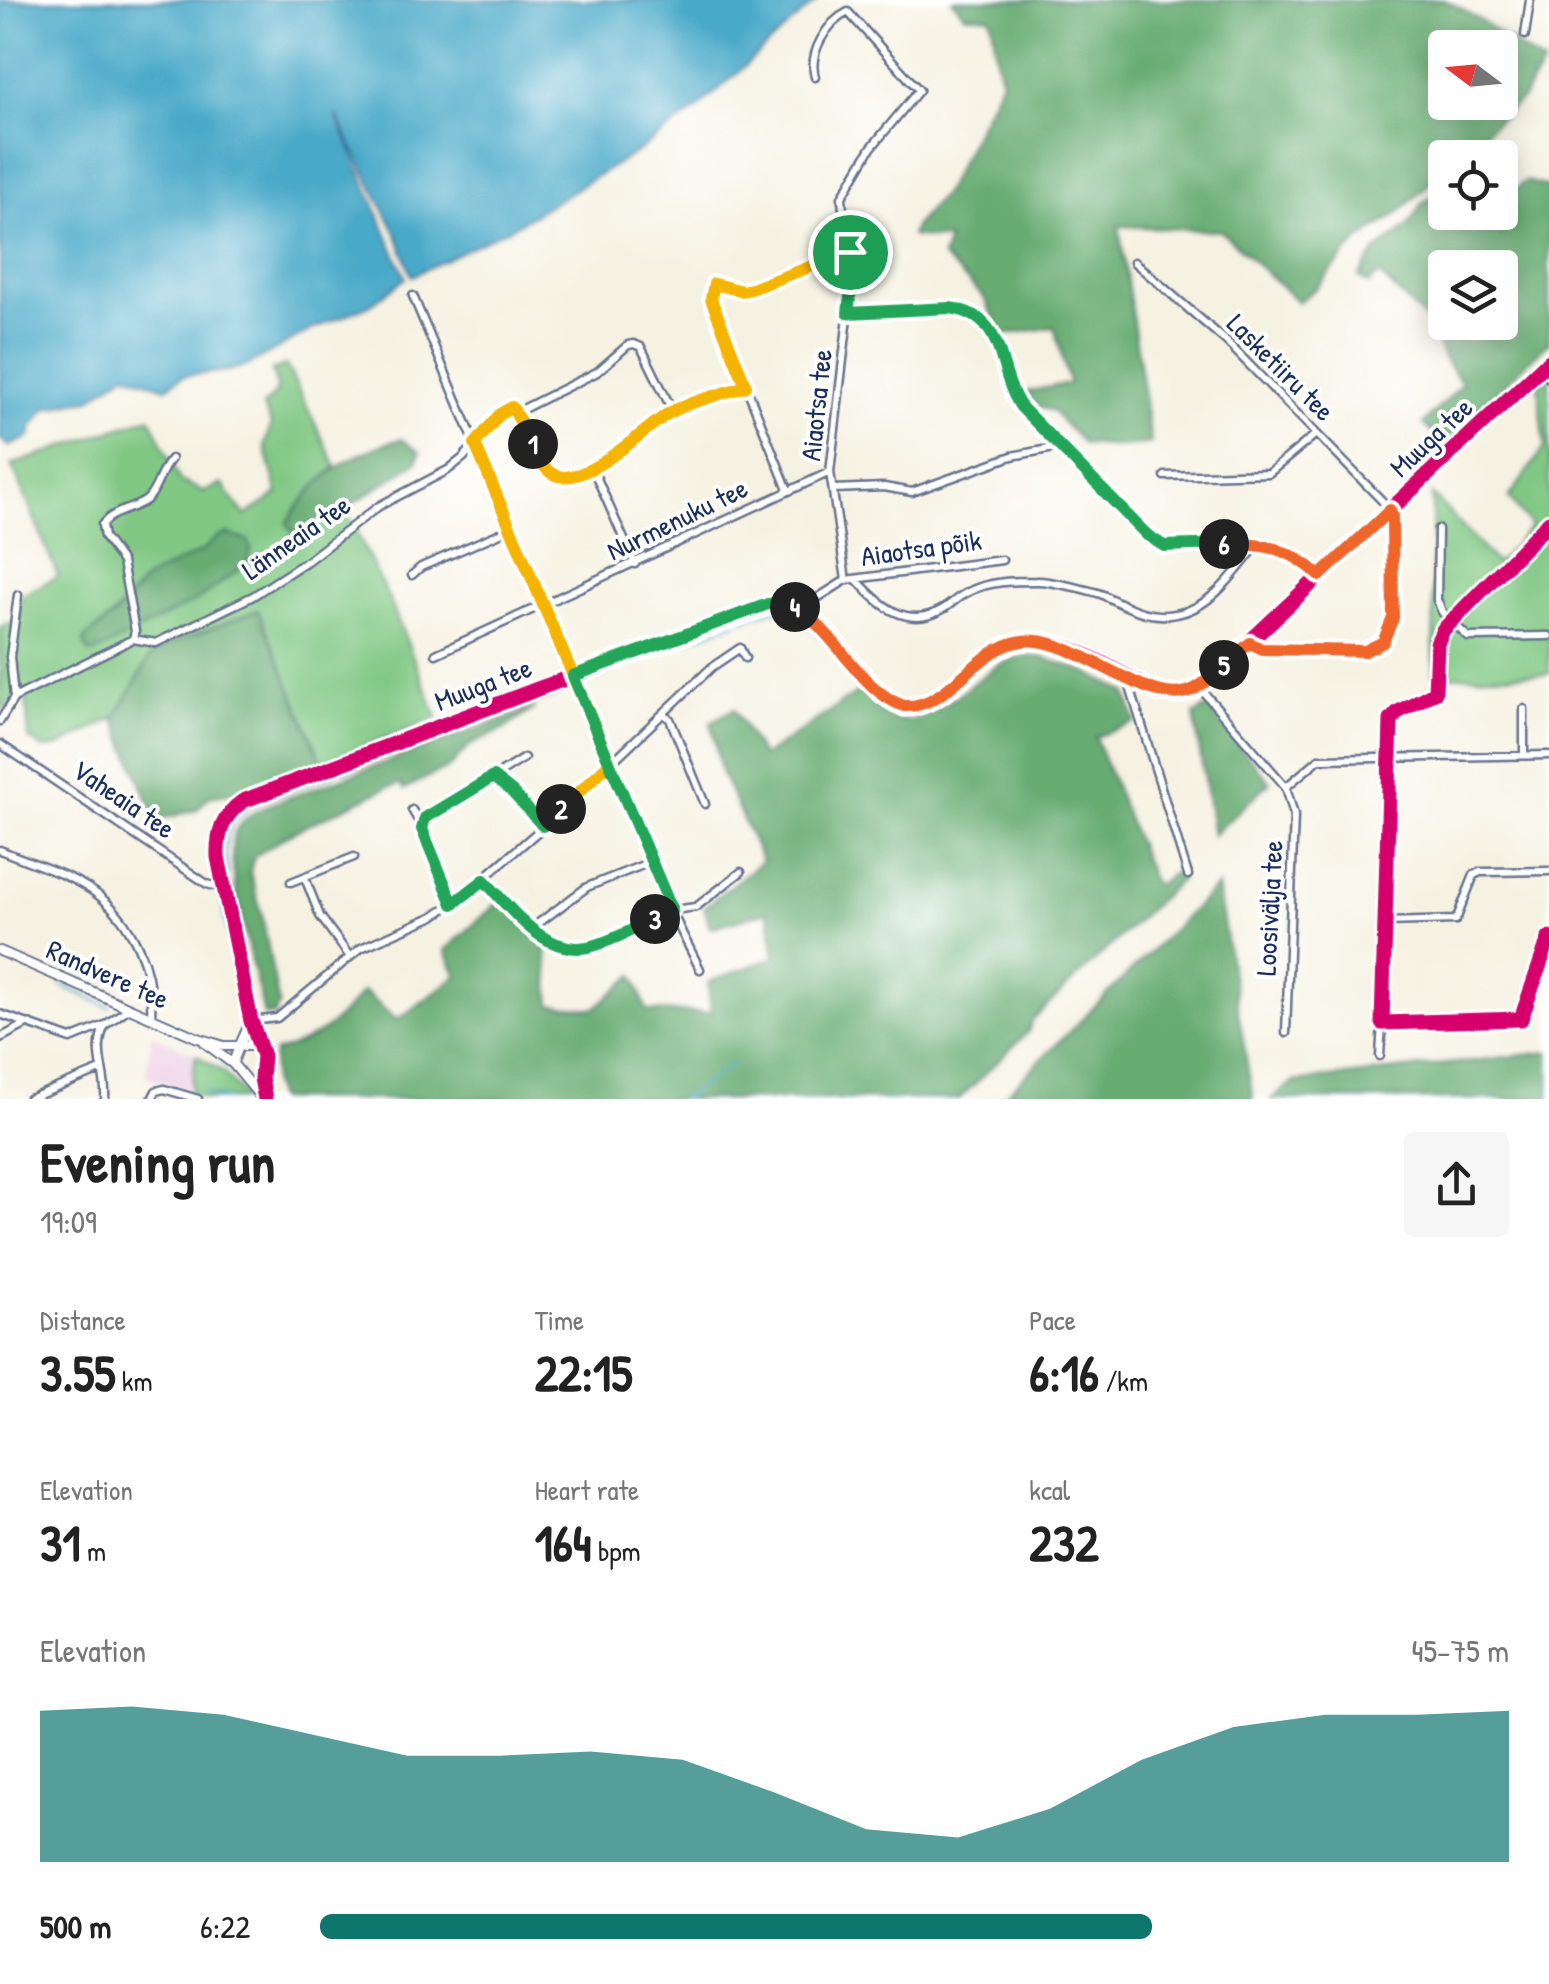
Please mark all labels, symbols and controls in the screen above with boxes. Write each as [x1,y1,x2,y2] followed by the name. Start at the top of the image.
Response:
[1428,30,1518,120] north arrow
[1428,30,1518,340] map controls
[1428,140,1518,230] button: locate
[808,210,893,295] pin
[823,225,878,280] icon: arrive
[1428,250,1518,340] button: layers
[1219,305,1343,429] street label: Lasketiiru tee
[791,347,841,463] street label: Aiaotsa tee
[1381,389,1481,485] street label: Muuga tee
[508,419,558,469] pin: 1
[528,425,538,463] text: 1
[600,469,754,569] street label: Nurmenuku tee
[234,486,358,588] street label: Länneaia tee
[1199,519,1249,569] pin: 6
[858,521,984,575] street label: Aiaotsa põik
[1218,525,1230,563] text: 6
[770,582,820,632] pin: 4
[790,588,800,626] text: 4
[1199,640,1249,690] pin: 5
[1218,646,1230,684] text: 5
[429,648,537,720] street label: Muuga tee
[65,751,183,847] street label: Vaheaia tee
[536,784,586,834] pin: 2
[554,790,568,828] text: 2
[1246,839,1292,977] street label: Loosivälja tee
[630,894,680,944] pin: 3
[649,900,661,938] text: 3
[41,930,175,1018] street label: Randvere tee
[40,1125,275,1199] text: Evening run
[1404,1132,1509,1237] button: share
[40,1200,97,1243] text: 19:09
[40,1301,126,1339] text: Distance
[535,1301,584,1339] text: Time
[1029,1301,1076,1339] text: Pace
[40,1339,115,1407] text: 3.55
[535,1339,632,1407] text: 22:15
[1029,1339,1099,1407] text: 6:16
[115,1362,153,1400] text: km
[1099,1362,1148,1400] text: /km
[40,1471,133,1509] text: Elevation
[535,1471,639,1509] text: Heart rate
[1029,1471,1070,1509] text: kcal
[40,1509,81,1577] text: 31
[535,1509,592,1577] text: 164
[1029,1509,1099,1577] text: 232
[81,1532,106,1570] text: m
[592,1532,641,1570] text: bpm
[40,1629,146,1672] text: Elevation
[1412,1629,1509,1672] text: 45–75 m
[40,1905,111,1948] text: 500 m
[200,1905,250,1948] text: 6:22

